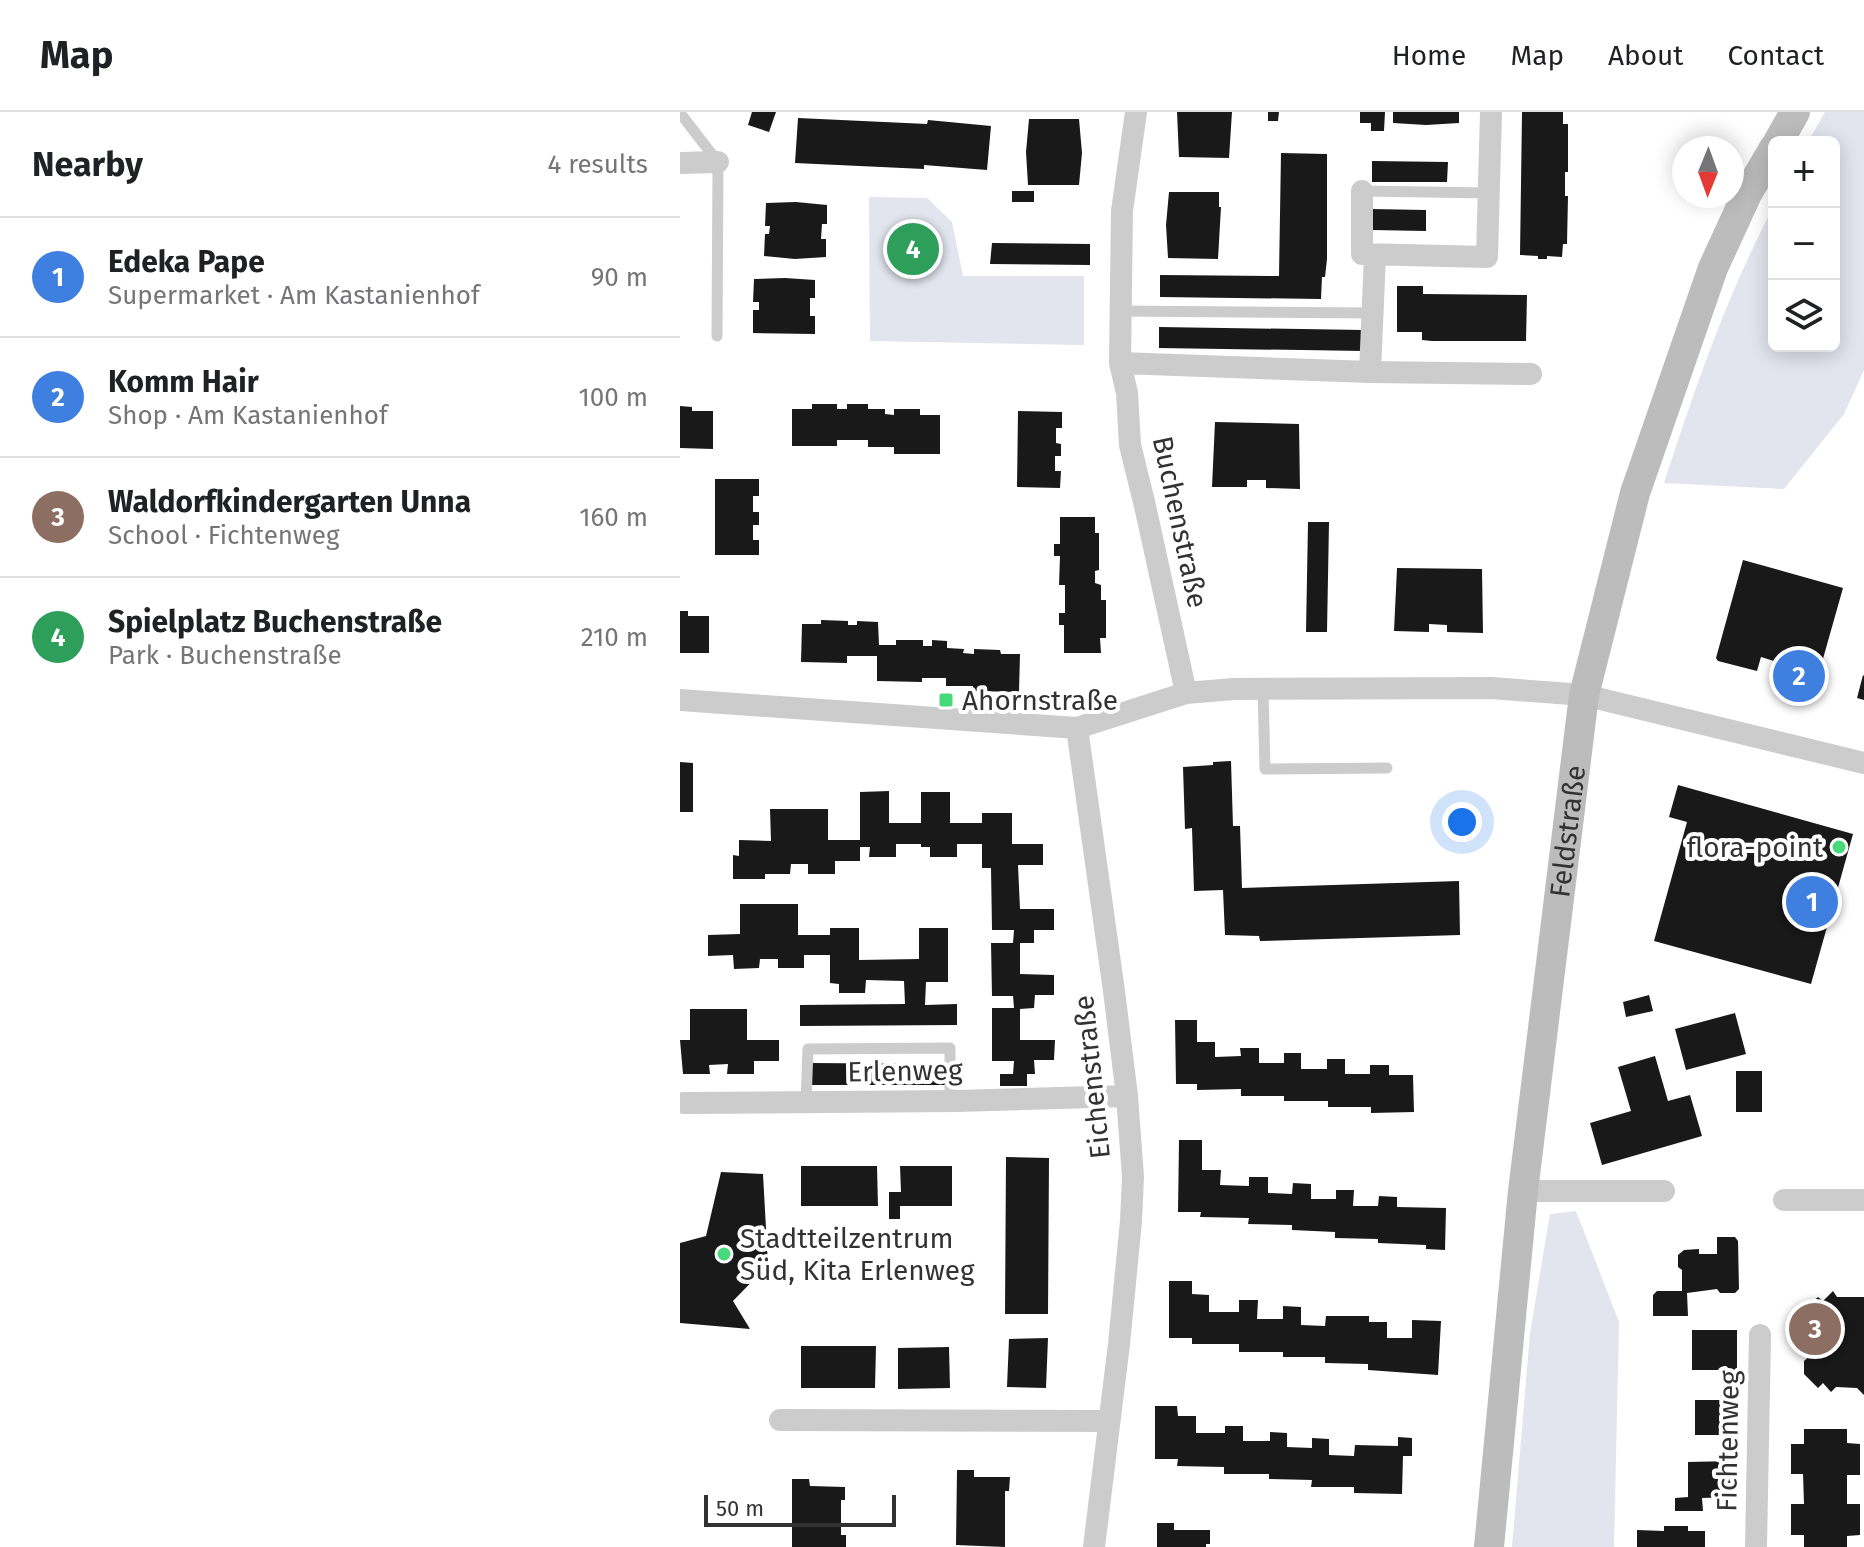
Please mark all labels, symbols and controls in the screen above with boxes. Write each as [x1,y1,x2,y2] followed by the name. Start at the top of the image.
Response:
[40,32,113,78] text: Map
[1392,39,1466,72] text: Home
[1510,39,1564,72] text: Map
[1608,39,1683,72] text: About
[1727,39,1824,72] text: Contact
[1672,136,1744,208] north arrow
[1768,136,1840,352] map controls
[1768,136,1840,208] button: +
[32,144,143,185] text: Nearby
[547,149,648,180] text: 4 results
[1768,208,1840,280] button: −
[887,219,939,279] pin: 4
[108,244,265,280] text: Edeka Pape
[52,262,64,293] text: 1
[591,262,648,293] text: 90 m
[108,280,480,311] text: Supermarket · Am Kastanienhof
[1768,280,1840,352] button: layers
[108,364,259,400] text: Komm Hair
[51,382,65,413] text: 2
[579,382,648,413] text: 100 m
[108,400,388,431] text: Shop · Am Kastanienhof
[1146,433,1214,611] street label: Buchenstraße
[108,484,471,520] text: Waldorfkindergarten Unna
[51,502,65,533] text: 3
[579,502,648,533] text: 160 m
[108,520,339,551] text: School · Fichtenweg
[108,604,442,640] text: Spielplatz Buchenstraße
[51,622,65,653] text: 4
[581,622,648,653] text: 210 m
[108,640,342,671] text: Park · Buchenstraße
[1773,646,1825,706] pin: 2
[962,684,1118,717] place label: Ahornstraße
[937,691,955,709] marker: Ahornstraße
[1543,763,1592,899] street label: Feldstraße
[1442,802,1482,842] your location
[1687,831,1824,864] place label: flora-point
[1830,838,1848,856] marker: flora-point
[1786,872,1838,932] pin: 1
[1067,993,1117,1161] street label: Eichenstraße
[847,1053,963,1089] street label: Erlenweg
[740,1222,975,1287] place label: Stadtteilzentrum Süd, Kita Erlenweg
[715,1245,733,1263] marker: Stadtteilzentrum Süd, Kita Erlenweg
[1789,1299,1841,1359] pin: 3
[1710,1369,1746,1512] street label: Fichtenweg
[704,1491,896,1527] scale bar
[716,1495,764,1522] text: 50 m

